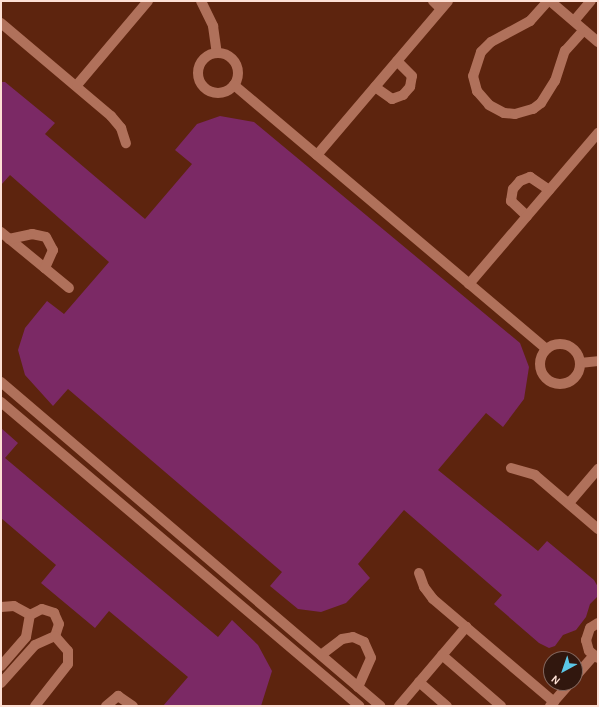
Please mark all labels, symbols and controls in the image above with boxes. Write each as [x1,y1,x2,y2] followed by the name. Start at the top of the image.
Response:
[543,651,583,691] north arrow
[548,672,563,687] text: N

